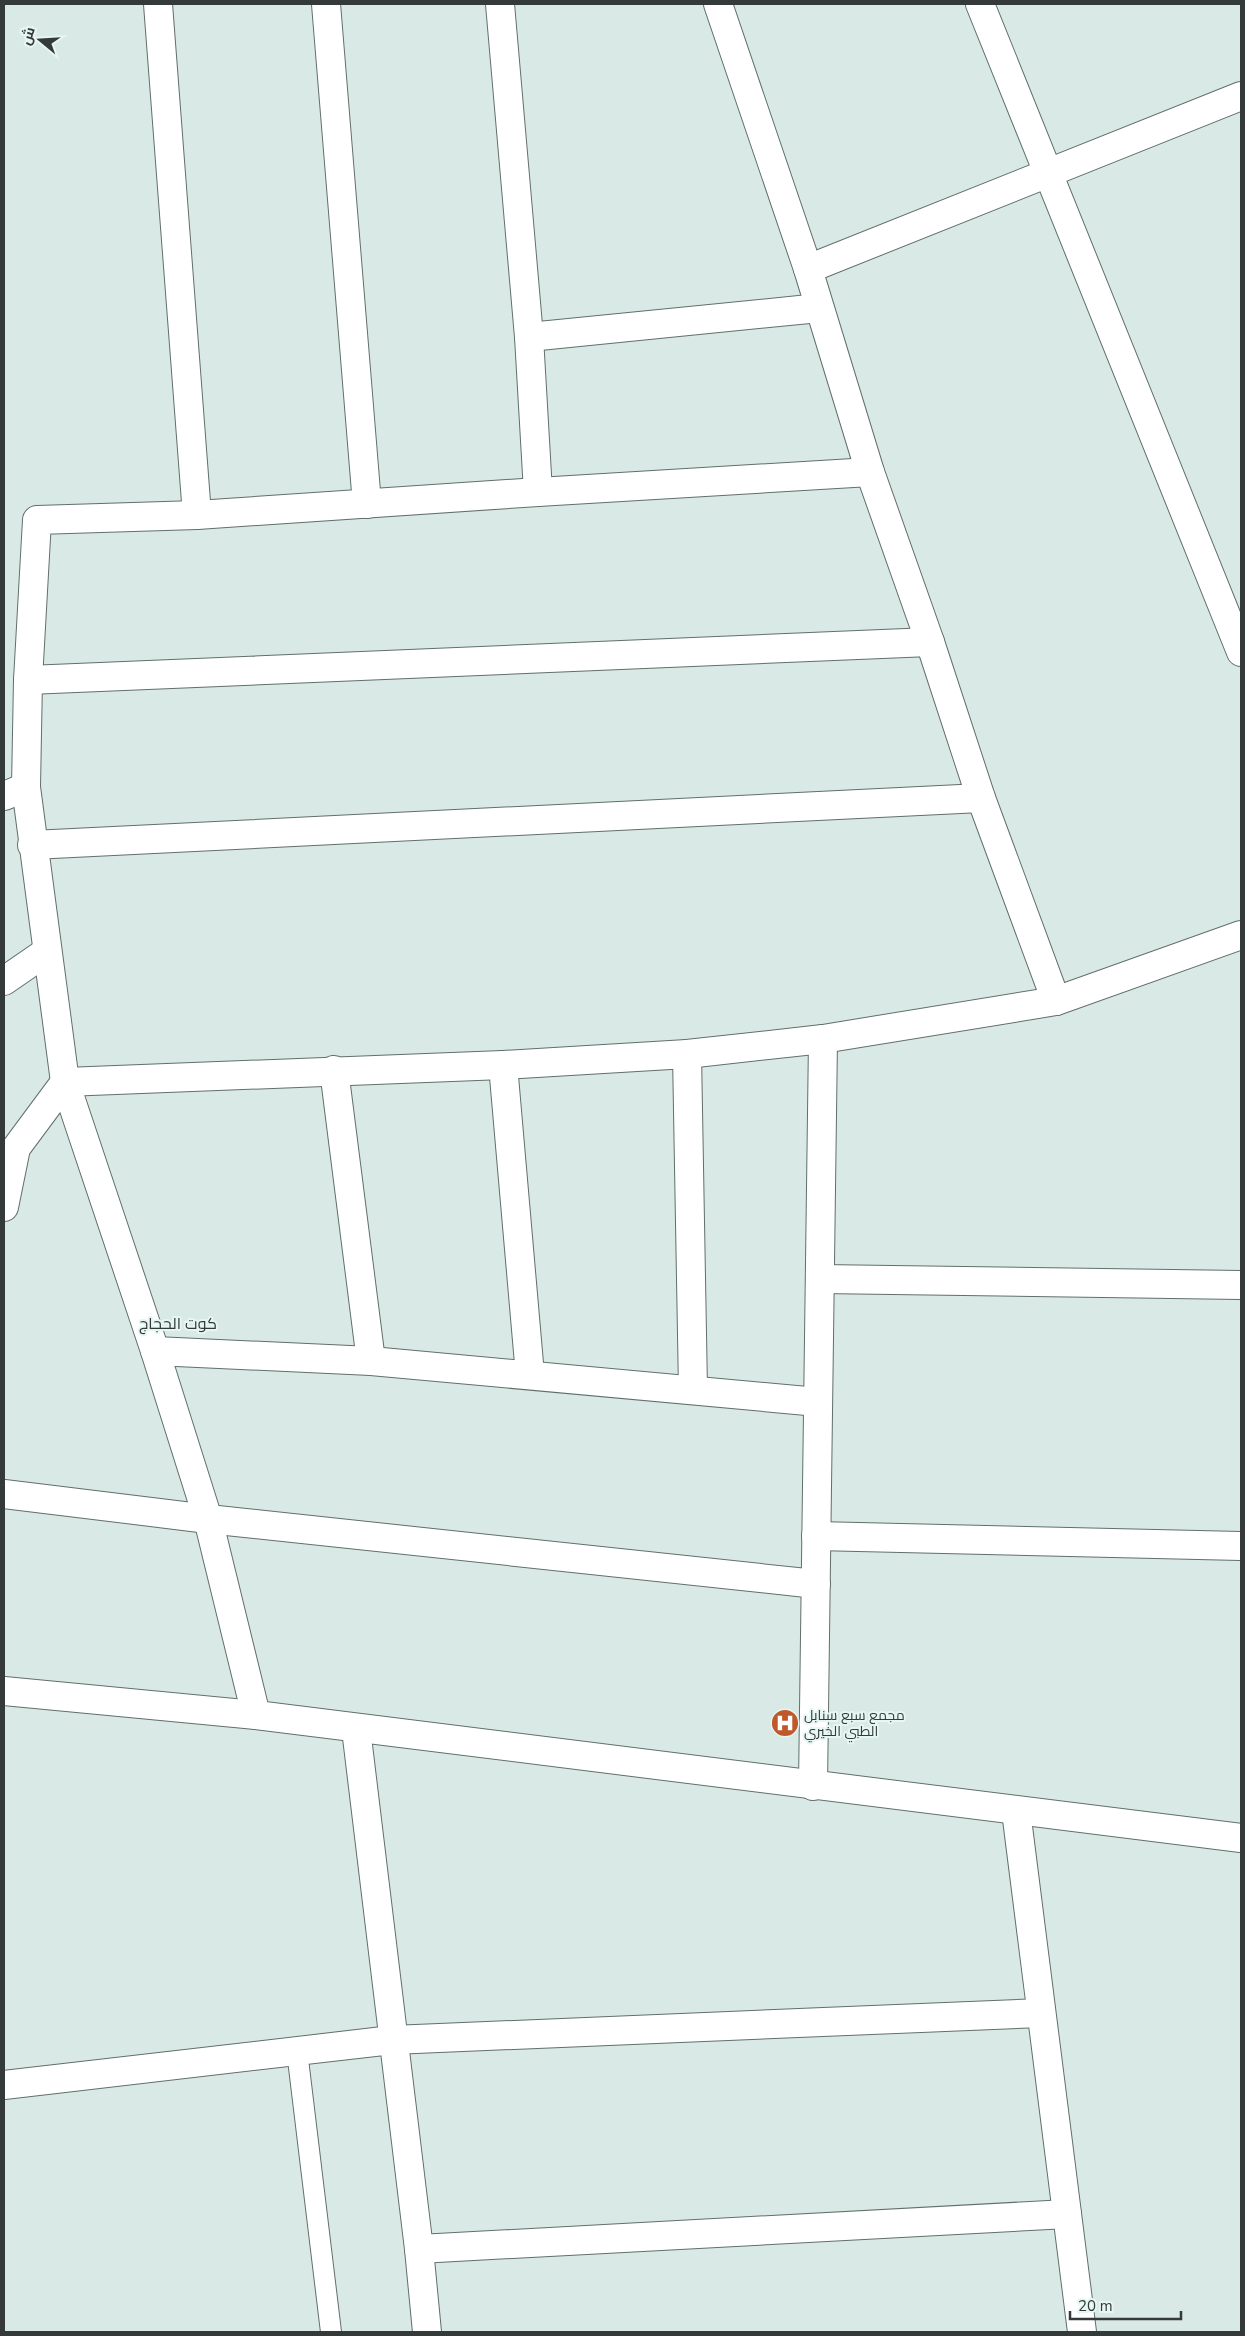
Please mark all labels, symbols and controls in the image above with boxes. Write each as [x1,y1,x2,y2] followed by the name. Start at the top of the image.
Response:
[15,15,65,65] north arrow
[16,25,40,48] text: ش
[139,1313,217,1335] district label: كوت الحجاج
[804,1706,905,1743] place label: مجمع سبع سنابل الطبي الخيري
[770,1708,800,1738] hospital icon: مجمع سبع سنابل الطبي الخيري
[1070,2288,1181,2320] scale bar
[1078,2296,1113,2316] text: 20 m

